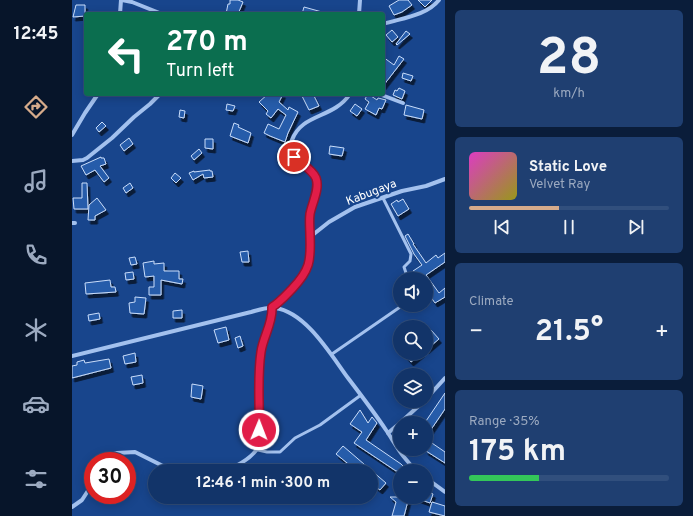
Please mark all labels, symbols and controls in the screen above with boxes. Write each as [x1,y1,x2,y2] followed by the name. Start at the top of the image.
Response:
[13,23,59,46] text: 12:45
[166,25,248,61] text: 270 m
[537,27,601,93] text: 28
[100,28,152,80] icon: left
[166,60,234,83] text: Turn left
[553,86,585,102] text: km/h
[22,93,50,121] icon: directions
[277,140,311,174] pin
[283,146,305,168] icon: arrive
[529,158,607,177] text: Static Love
[22,167,50,195] icon: music
[344,176,399,210] street label: Kabugaya
[529,177,590,193] text: Velvet Ray
[491,216,513,238] icon: previous
[558,216,580,238] icon: pause
[625,216,647,238] icon: next
[22,241,50,269] icon: phone
[393,272,433,504] map controls
[393,272,433,312] button: sound
[469,294,514,310] text: Climate
[535,314,603,351] text: 21.5°
[22,316,50,344] icon: climate
[469,319,483,346] text: −
[655,319,669,346] text: +
[393,320,433,360] button: search
[393,368,433,408] button: layers
[22,390,50,418] icon: car
[238,409,280,451] position arrow
[469,414,540,430] text: Range · 35%
[393,416,433,456] button: +
[469,434,566,471] text: 175 km
[84,452,136,504] speed limit sign: 30
[393,464,433,504] button: −
[22,465,50,493] icon: filters
[196,474,330,493] text: 12:46 · 1 min · 300 m

